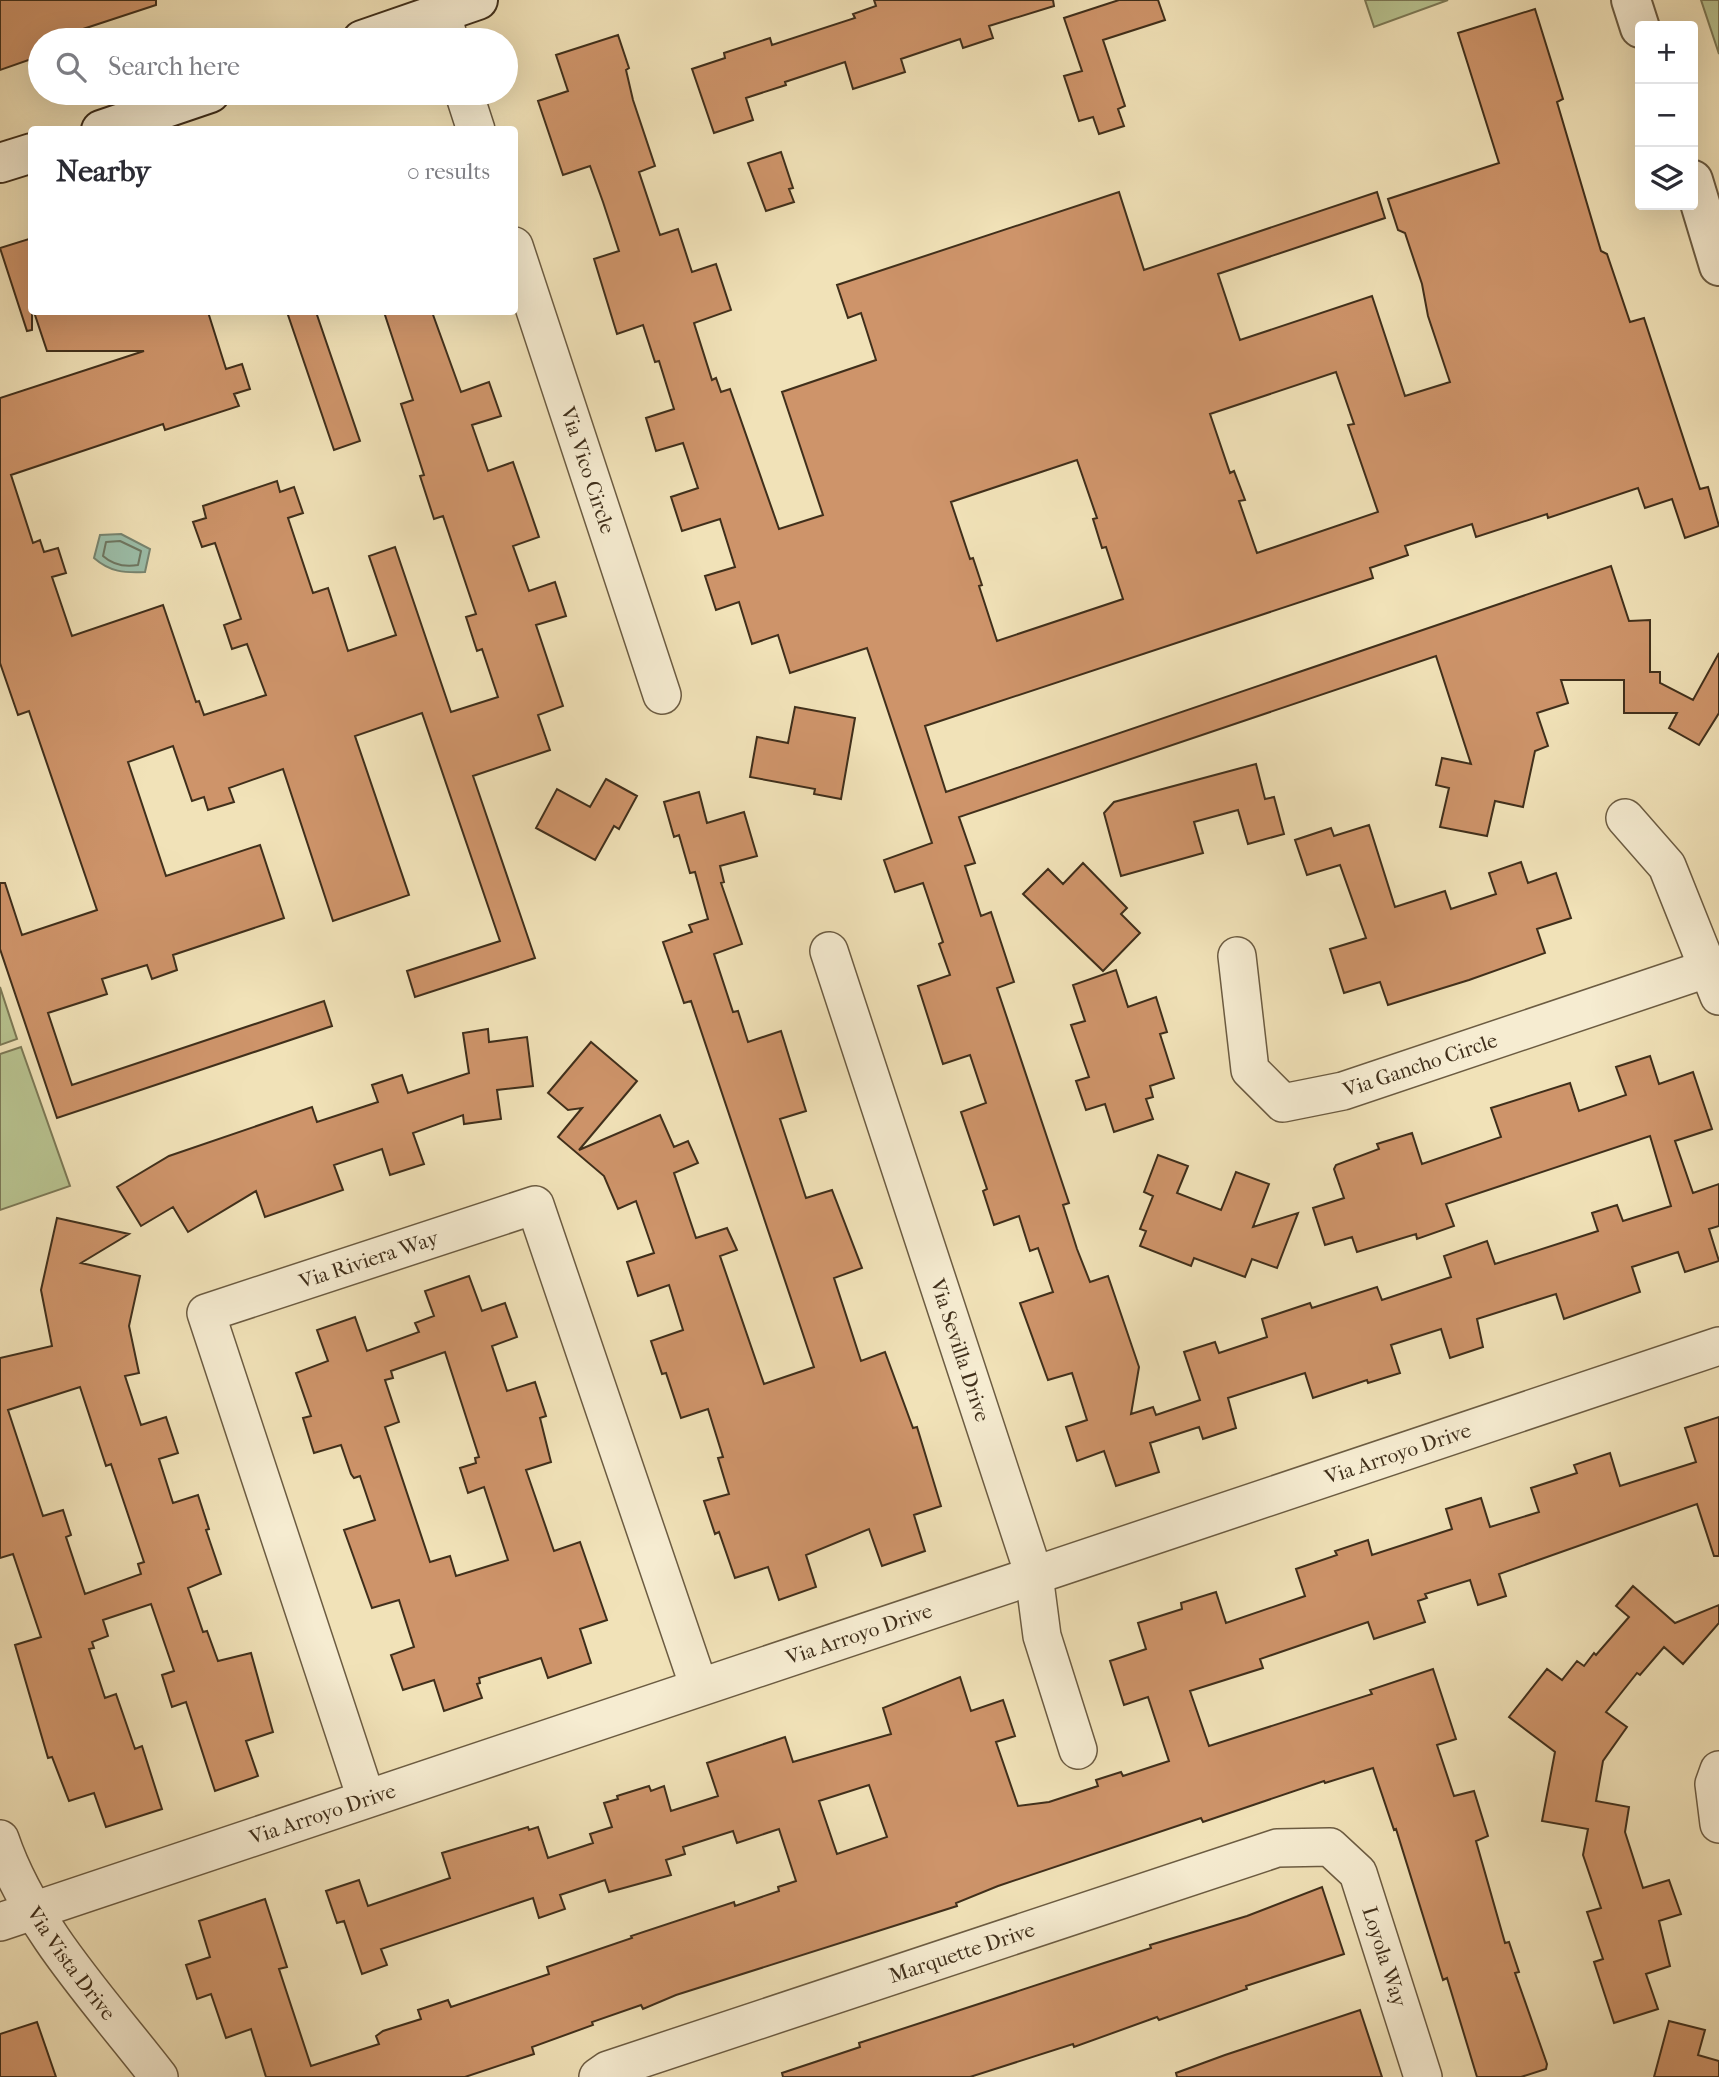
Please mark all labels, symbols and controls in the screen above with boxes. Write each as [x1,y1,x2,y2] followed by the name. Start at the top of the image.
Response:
[1635,21,1698,210] map controls
[1635,21,1698,84] button: +
[28,28,518,105] search box
[52,48,90,86] icon: search
[108,51,240,82] text: Search here
[1635,84,1698,147] button: −
[1635,147,1698,210] button: layers
[56,154,151,189] text: Nearby
[407,158,490,185] text: 0 results
[555,403,620,537] street label: Via Vico Circle
[1339,1028,1500,1102] street label: Via Gancho Circle
[295,1225,442,1294] street label: Via Riviera Way
[925,1275,995,1425] street label: Via Sevilla Drive
[1320,1418,1474,1490] street label: Via Arroyo Drive
[782,1599,935,1670] street label: Via Arroyo Drive
[245,1778,399,1850] street label: Via Arroyo Drive
[22,1901,121,2025] street label: Via Vista Drive
[1357,1903,1412,2010] street label: Loyola Way
[886,1917,1038,1988] street label: Marquette Drive

